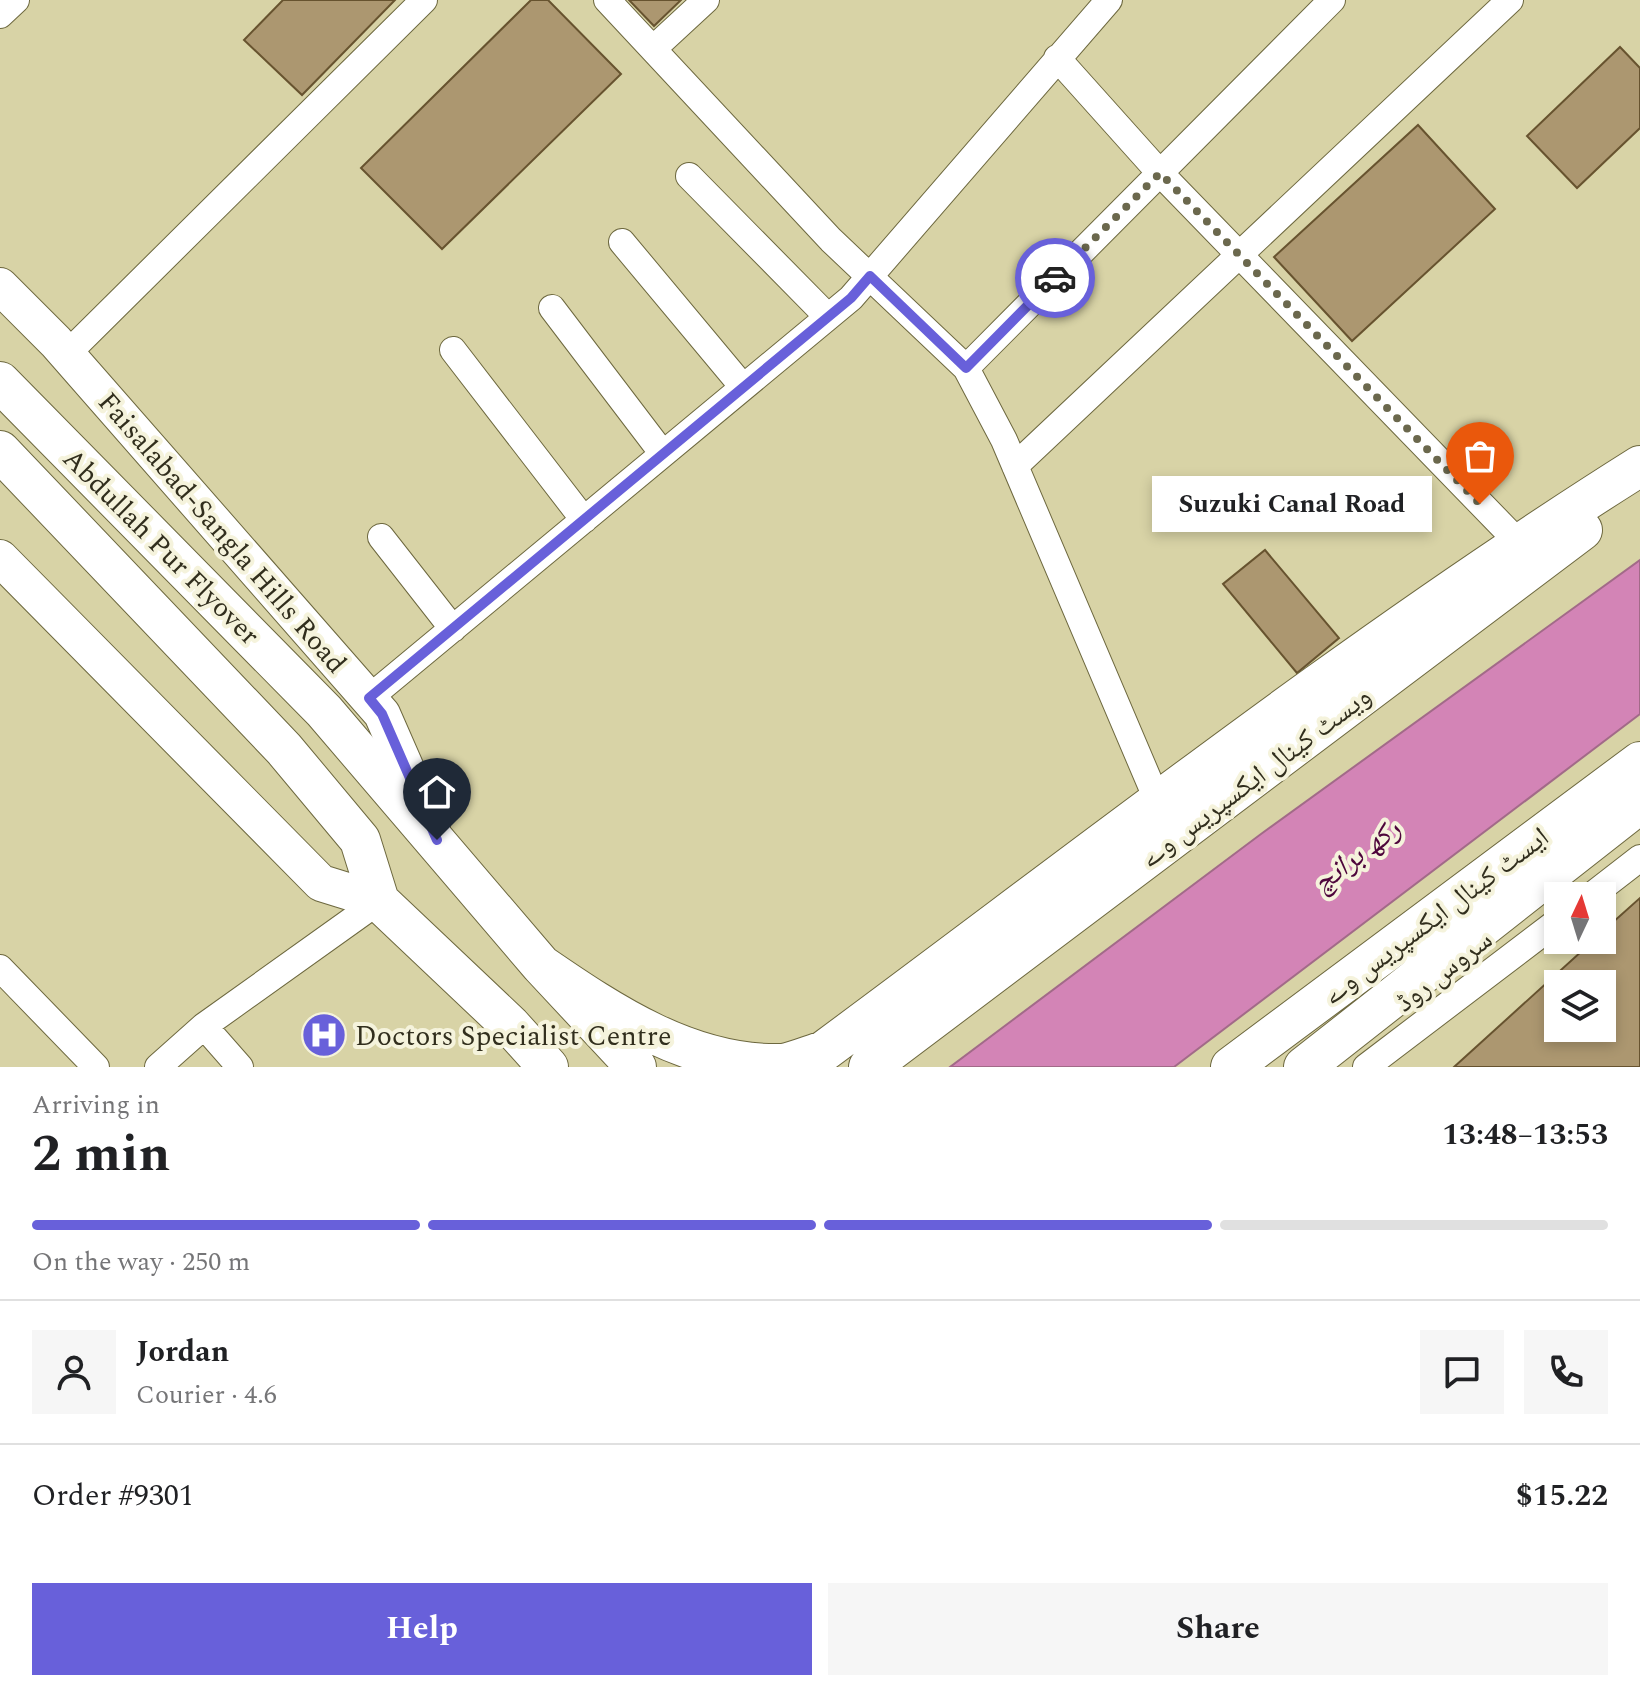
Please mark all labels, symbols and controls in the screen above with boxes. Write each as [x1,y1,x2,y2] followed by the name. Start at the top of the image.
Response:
[1015,238,1095,318] courier
[1033,256,1077,300] icon: car
[87,382,357,684] street label: Faisalabad-Sangla Hills Road
[1446,422,1514,504] pin
[1458,434,1502,478] icon: bag
[52,438,270,656] street label: Abdullah Pur Flyover
[1152,476,1432,532] callout: Suzuki Canal Road
[1178,484,1406,524] text: Suzuki Canal Road
[1131,676,1381,879] street label: ویسٹ کینال ایکسپریس وے
[403,758,471,840] pin
[415,770,459,814] icon: home
[1302,807,1411,905] water label: رکھ برانچ
[1313,817,1558,1016] street label: ایسٹ کینال ایکسپریس وے
[1544,882,1616,954] north arrow
[1544,882,1616,1042] map controls
[1386,919,1502,1023] street label: سروس روڈ
[1544,970,1616,1042] button: layers
[300,1011,348,1059] hospital icon: Doctors Specialist Centre
[355,1015,672,1058] place label: Doctors Specialist Centre
[32,1085,160,1125] text: Arriving in
[1442,1112,1608,1158] text: 13:48–13:53
[32,1115,170,1194] text: 2 min
[32,1242,250,1282] text: On the way · 250 m
[136,1329,229,1375] text: Jordan
[32,1330,116,1414] button: person
[1420,1330,1504,1414] button: chat
[1524,1330,1608,1414] button: phone
[136,1375,277,1415] text: Courier · 4.6
[32,1473,194,1519] text: Order #9301
[1516,1473,1608,1519] text: $15.22
[32,1583,812,1675] button: Help
[828,1583,1608,1675] button: Share

